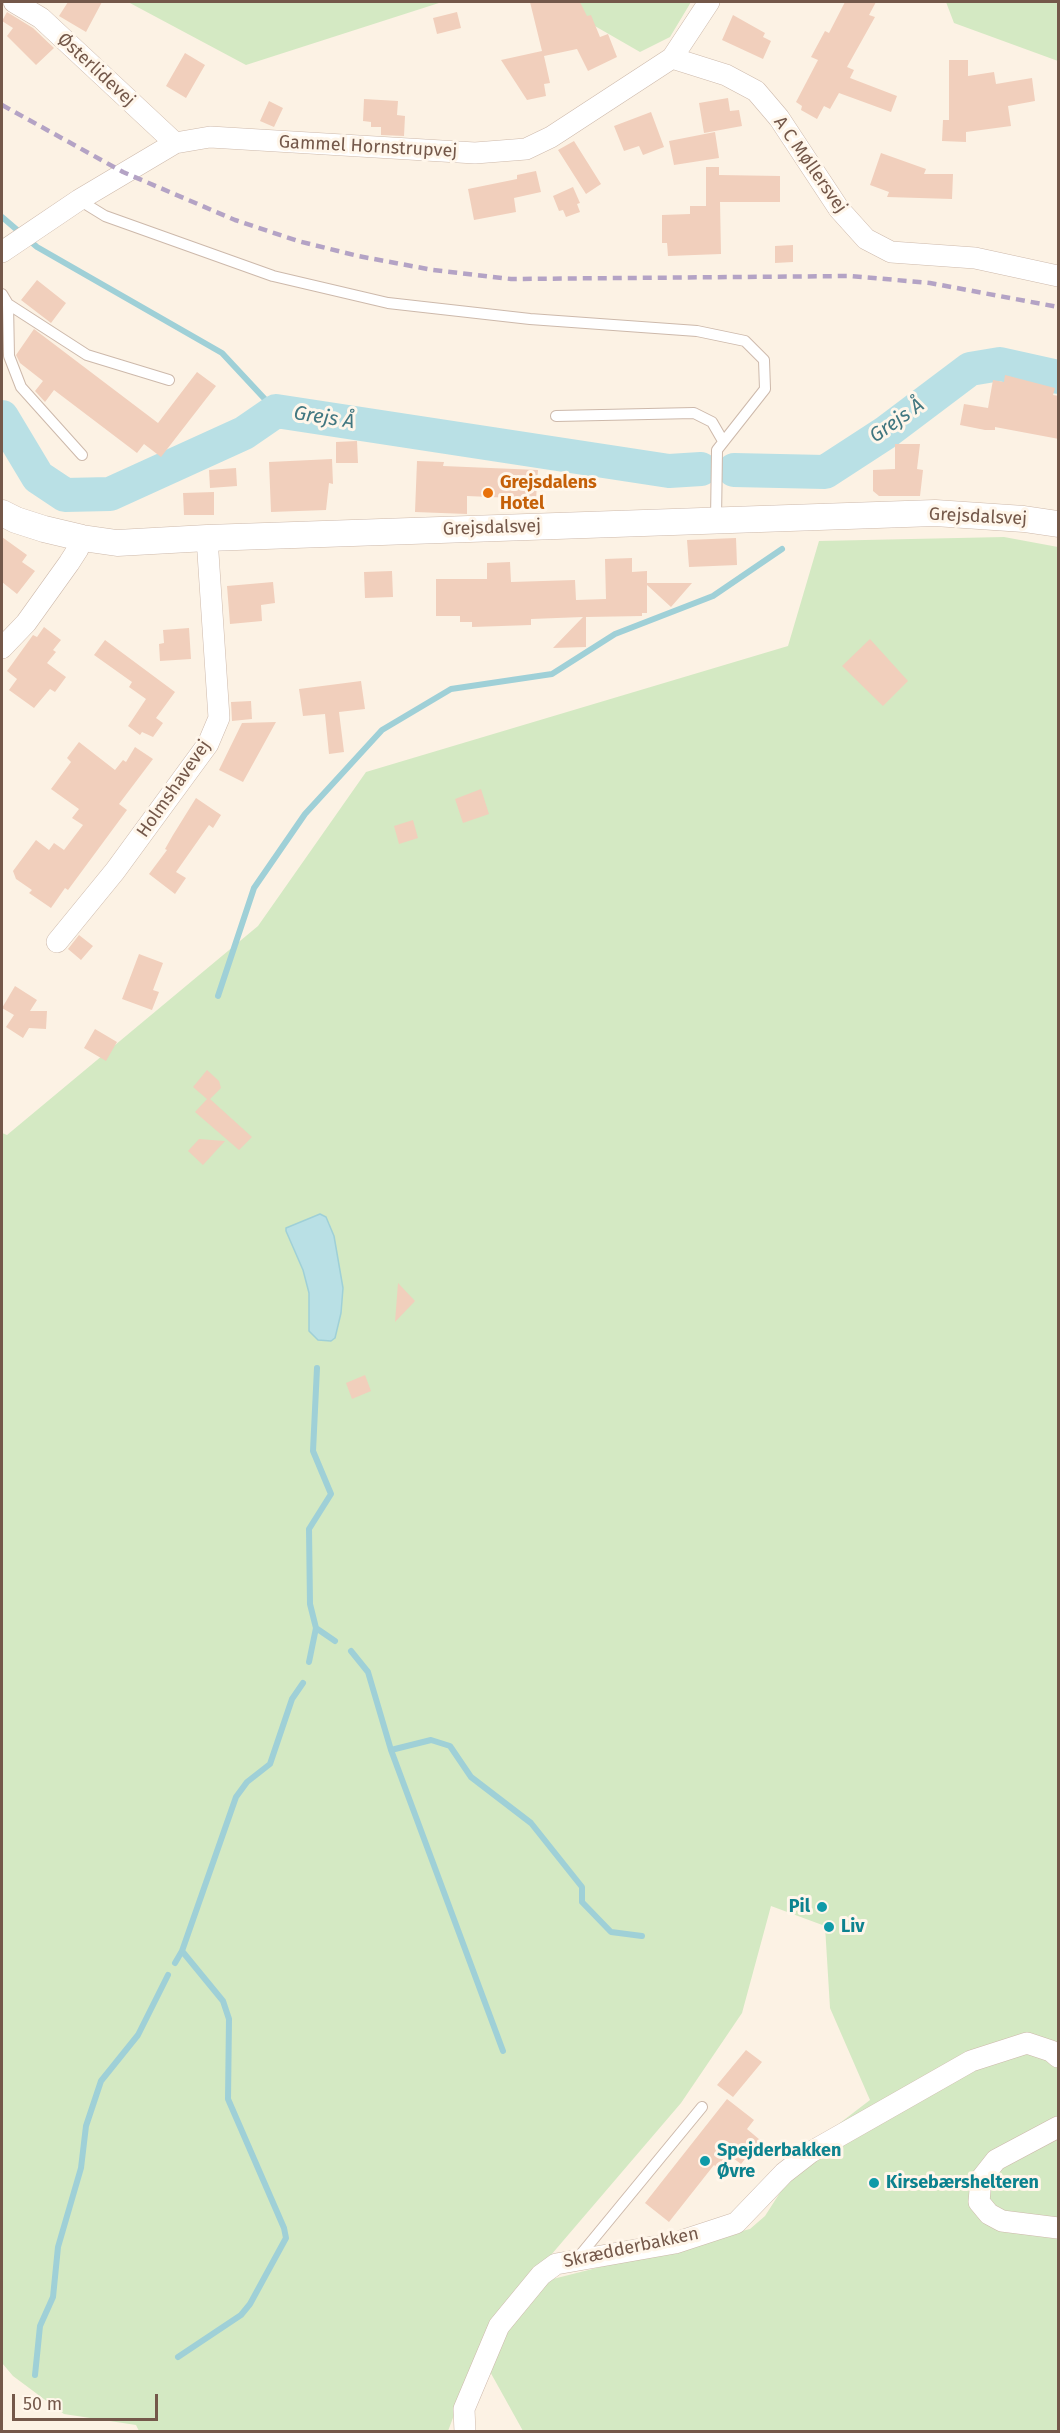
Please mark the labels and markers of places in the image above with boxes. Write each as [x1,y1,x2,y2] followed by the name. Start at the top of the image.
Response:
[500,472,597,514] place label: Grejsdalens Hotel
[481,486,495,500] marker: Grejsdalens Hotel
[789,1896,810,1918] place label: Pil
[815,1900,829,1914] marker: Pil
[841,1916,865,1938] place label: Liv
[822,1920,836,1934] marker: Liv
[717,2140,841,2182] place label: Spejderbakken Øvre
[698,2154,712,2168] marker: Spejderbakken Øvre
[886,2172,1039,2194] place label: Kirsebærshelteren
[867,2176,881,2190] marker: Kirsebærshelteren

